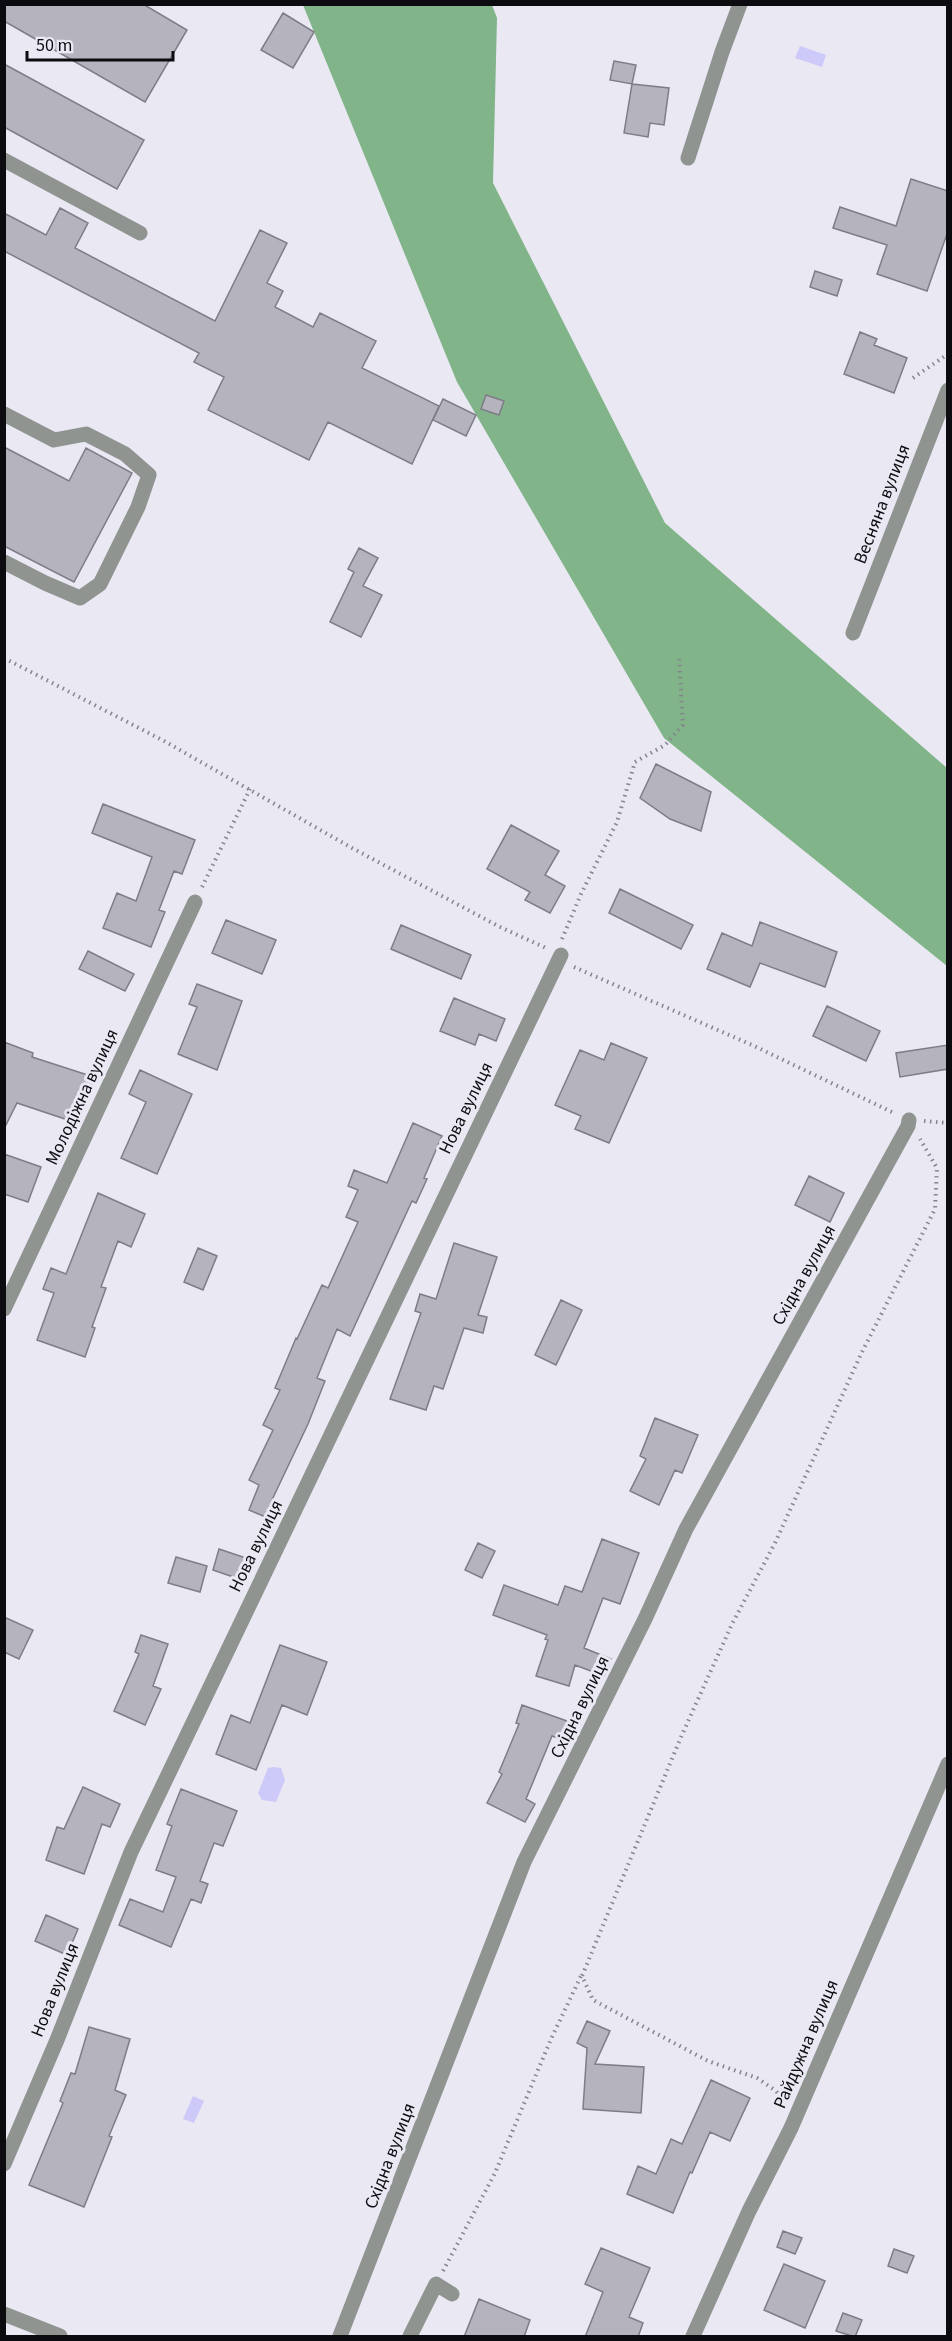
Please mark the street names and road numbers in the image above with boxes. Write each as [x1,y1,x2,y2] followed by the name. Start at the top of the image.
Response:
[848,441,916,567] street label: Весняна вулиця
[39,1025,125,1169] street label: Молодіжна вулиця
[433,1058,499,1158] street label: Нова вулиця
[766,1220,842,1330] street label: Східна вулиця
[223,1496,289,1596] street label: Нова вулиця
[544,1651,616,1763] street label: Східна вулиця
[25,1939,85,2041] street label: Нова вулиця
[768,1976,844,2112] street label: Райдужна вулиця
[358,2099,422,2213] street label: Східна вулиця

